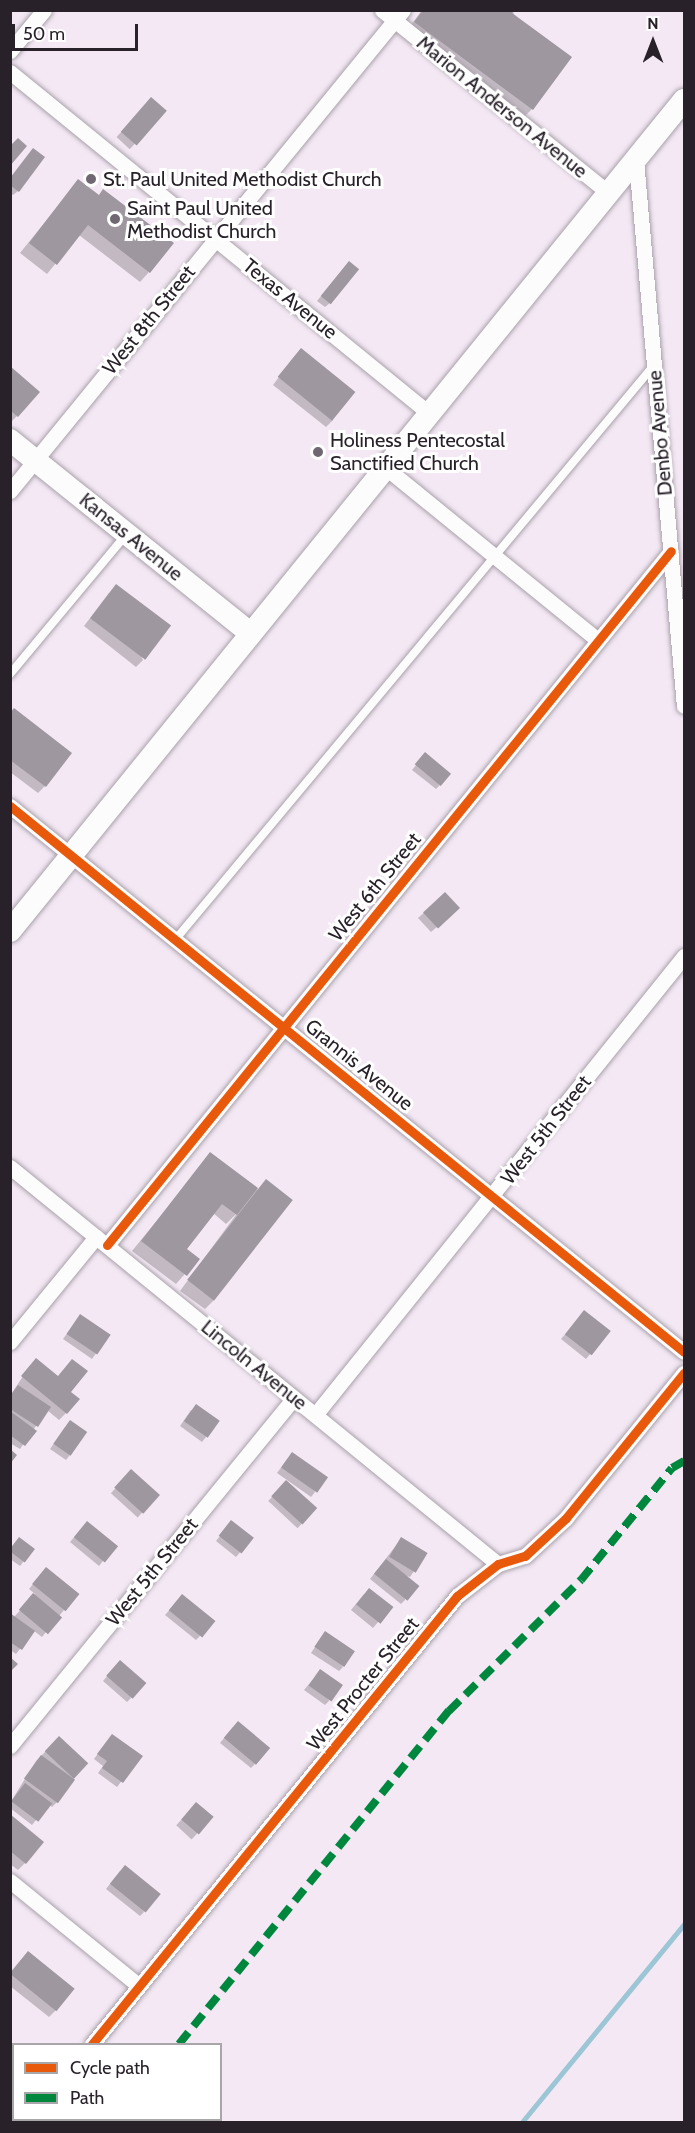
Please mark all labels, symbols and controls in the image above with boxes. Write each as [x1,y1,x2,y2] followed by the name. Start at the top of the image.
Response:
[15,12,141,50] scale bar
[623,12,683,72] north arrow
[647,14,659,33] text: N
[23,23,65,45] text: 50 m
[412,31,592,183] street label: Marion Anderson Avenue
[103,167,382,191] place label: St. Paul United Methodist Church
[84,172,98,186] marker: St. Paul United Methodist Church
[127,196,276,243] place label: Saint Paul United Methodist Church
[108,212,122,226] marker: Saint Paul United Methodist Church
[238,254,342,344] street label: Texas Avenue
[98,261,200,379] street label: West 8th Street
[643,369,677,497] street label: Denbo Avenue
[330,428,505,475] place label: Holiness Pentecostal Sanctified Church
[311,445,325,459] marker: Holiness Pentecostal Sanctified Church
[74,488,188,586] street label: Kansas Avenue
[324,828,426,946] street label: West 6th Street
[300,1014,418,1116] street label: Grannis Avenue
[496,1071,596,1189] street label: West 5th Street
[196,1315,312,1415] street label: Lincoln Avenue
[101,1513,203,1631] street label: West 5th Street
[302,1613,424,1755] street label: West Procter Street
[12,2043,222,2121] legend
[70,2057,150,2079] text: Cycle path
[70,2087,104,2109] text: Path

